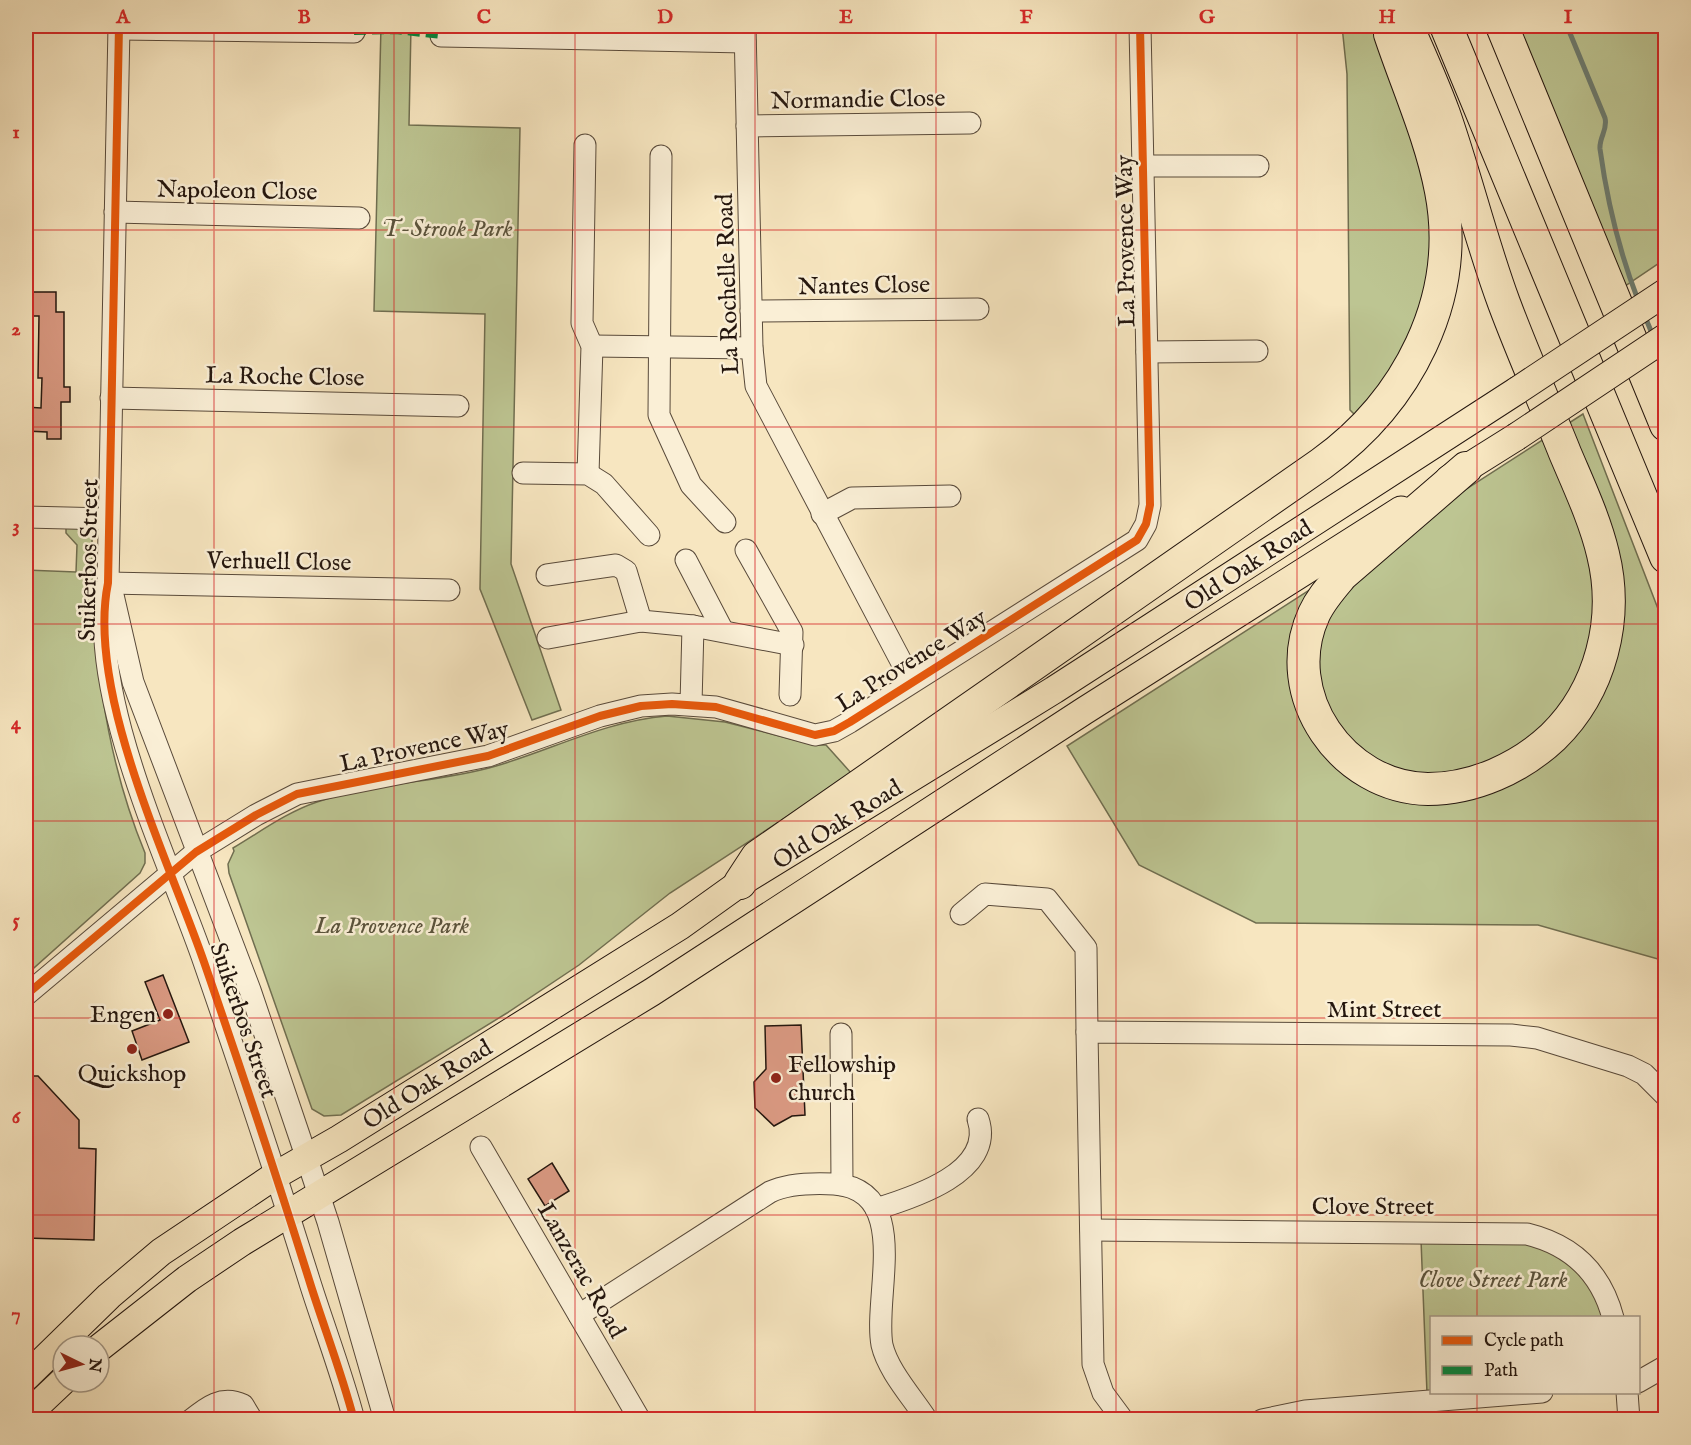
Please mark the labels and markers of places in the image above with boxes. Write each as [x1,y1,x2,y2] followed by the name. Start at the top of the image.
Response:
[90,1000,156,1031] place label: Engen
[161,1007,175,1021] marker: Engen
[125,1042,139,1056] marker: Quickshop
[788,1050,896,1109] place label: Fellowship church
[78,1059,186,1090] place label: Quickshop
[769,1071,783,1085] marker: Fellowship church

